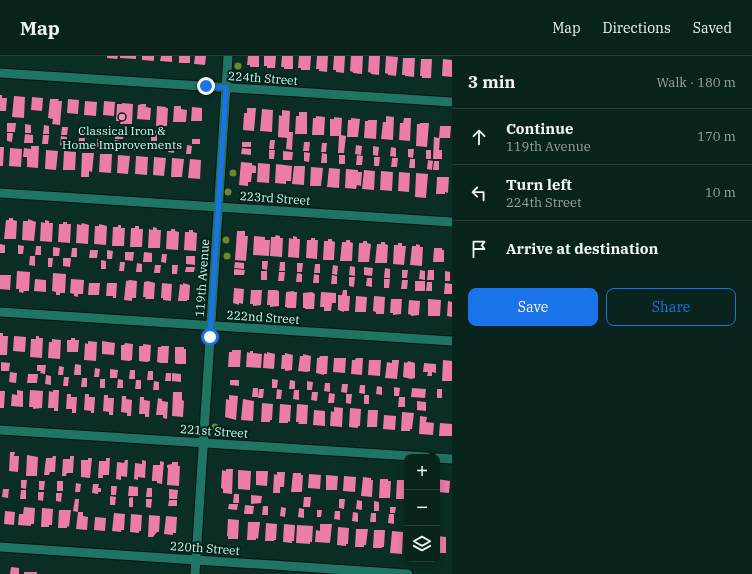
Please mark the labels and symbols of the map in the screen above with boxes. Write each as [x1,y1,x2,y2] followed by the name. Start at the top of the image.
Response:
[228,68,298,88] street label: 224th Street
[197,77,215,95] route end
[117,112,127,122] marker: Classical Iron & Home Improvements
[62,123,182,152] place label: Classical Iron & Home Improvements
[239,188,311,208] street label: 223rd Street
[192,238,212,318] street label: 119th Avenue
[226,307,300,327] street label: 222nd Street
[201,328,219,346] route start
[180,421,248,441] street label: 221st Street
[170,538,240,558] street label: 220th Street

